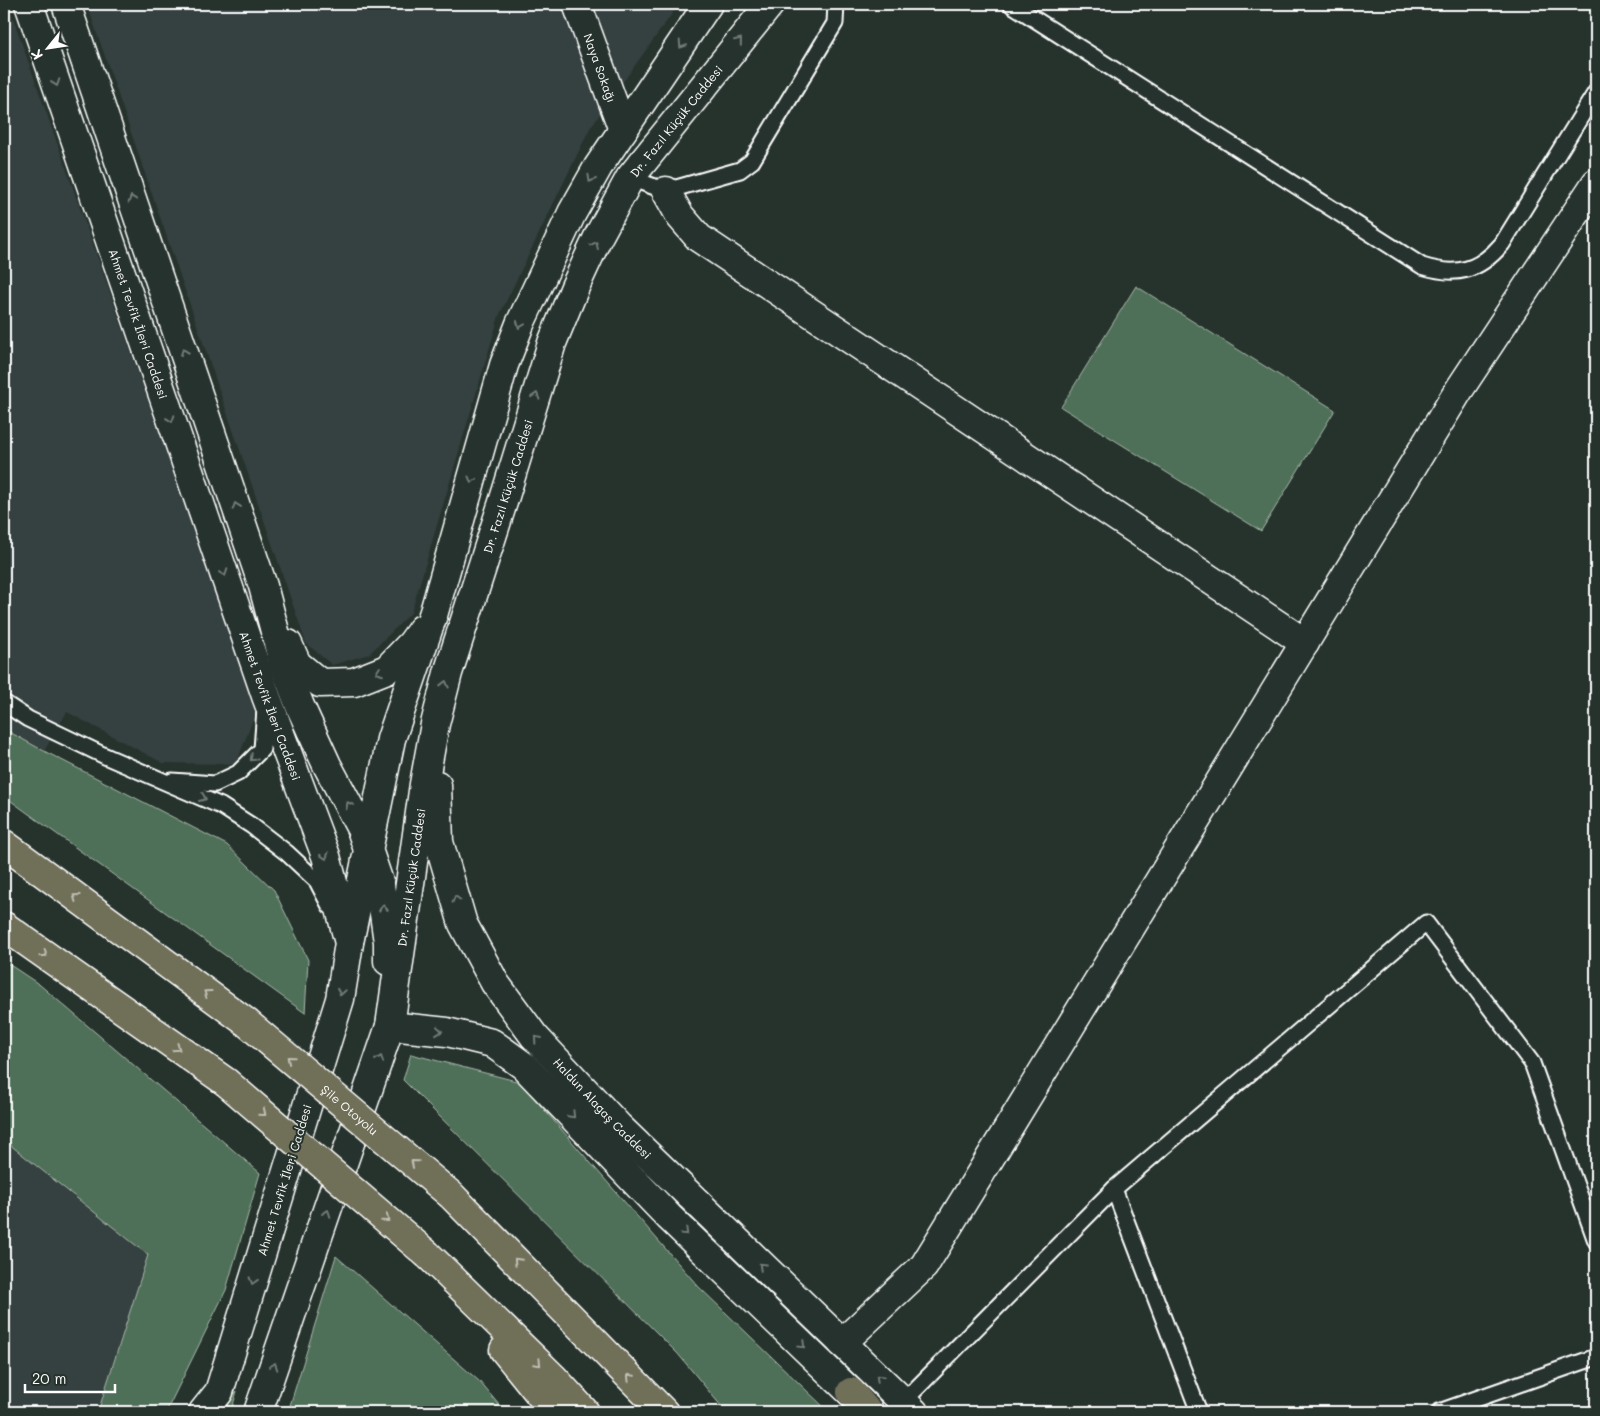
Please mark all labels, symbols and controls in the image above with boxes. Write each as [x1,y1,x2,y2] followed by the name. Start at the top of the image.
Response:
[22,22,72,72] north arrow
[580,31,620,105] street label: Naya Sokağı
[733,38,742,47] one-way arrow
[678,39,688,48] one-way arrow
[26,46,47,63] text: K
[626,62,726,180] street label: Dr. Fazıl Küçük Caddesi
[50,78,60,87] one-way arrow
[587,174,597,183] one-way arrow
[127,195,137,203] one-way arrow
[589,241,599,250] one-way arrow
[105,247,172,401] street label: Ahmet Tevfik İleri Caddesi
[515,320,526,329] one-way arrow
[180,349,190,357] one-way arrow
[530,392,540,400] one-way arrow
[165,414,175,423] one-way arrow
[479,417,536,555] street label: Dr. Fazıl Küçük Caddesi
[467,476,478,485] one-way arrow
[232,503,242,511] one-way arrow
[218,568,228,576] one-way arrow
[236,629,305,783] street label: Ahmet Tevfik İleri Caddesi
[375,666,383,676] one-way arrow
[439,680,450,689] one-way arrow
[250,752,259,761] one-way arrow
[198,792,207,803] one-way arrow
[345,802,355,811] one-way arrow
[393,807,428,947] street label: Dr. Fazıl Küçük Caddesi
[320,851,330,860] one-way arrow
[72,894,82,903] one-way arrow
[451,896,461,904] one-way arrow
[378,903,389,911] one-way arrow
[38,948,48,957] one-way arrow
[337,987,347,996] one-way arrow
[203,990,213,999] one-way arrow
[435,1025,443,1036] one-way arrow
[534,1035,543,1044] one-way arrow
[171,1042,181,1051] one-way arrow
[550,1054,655,1162] street label: Haldun Alagaş Caddesi
[374,1055,384,1064] one-way arrow
[287,1056,296,1064] one-way arrow
[318,1081,382,1138] street label: Şile Otoyolu
[253,1102,315,1258] street label: Ahmet Tevfik İleri Caddesi
[257,1108,266,1117] one-way arrow
[566,1110,575,1119] one-way arrow
[411,1160,420,1169] one-way arrow
[321,1209,331,1217] one-way arrow
[381,1213,390,1222] one-way arrow
[679,1226,688,1235] one-way arrow
[513,1258,522,1267] one-way arrow
[759,1263,768,1272] one-way arrow
[249,1276,259,1284] one-way arrow
[796,1339,805,1348] one-way arrow
[532,1357,541,1366] one-way arrow
[25,1361,115,1393] scale bar
[268,1362,278,1371] one-way arrow
[32,1368,66,1388] text: 20 m
[627,1374,636,1383] one-way arrow
[876,1375,885,1384] one-way arrow

